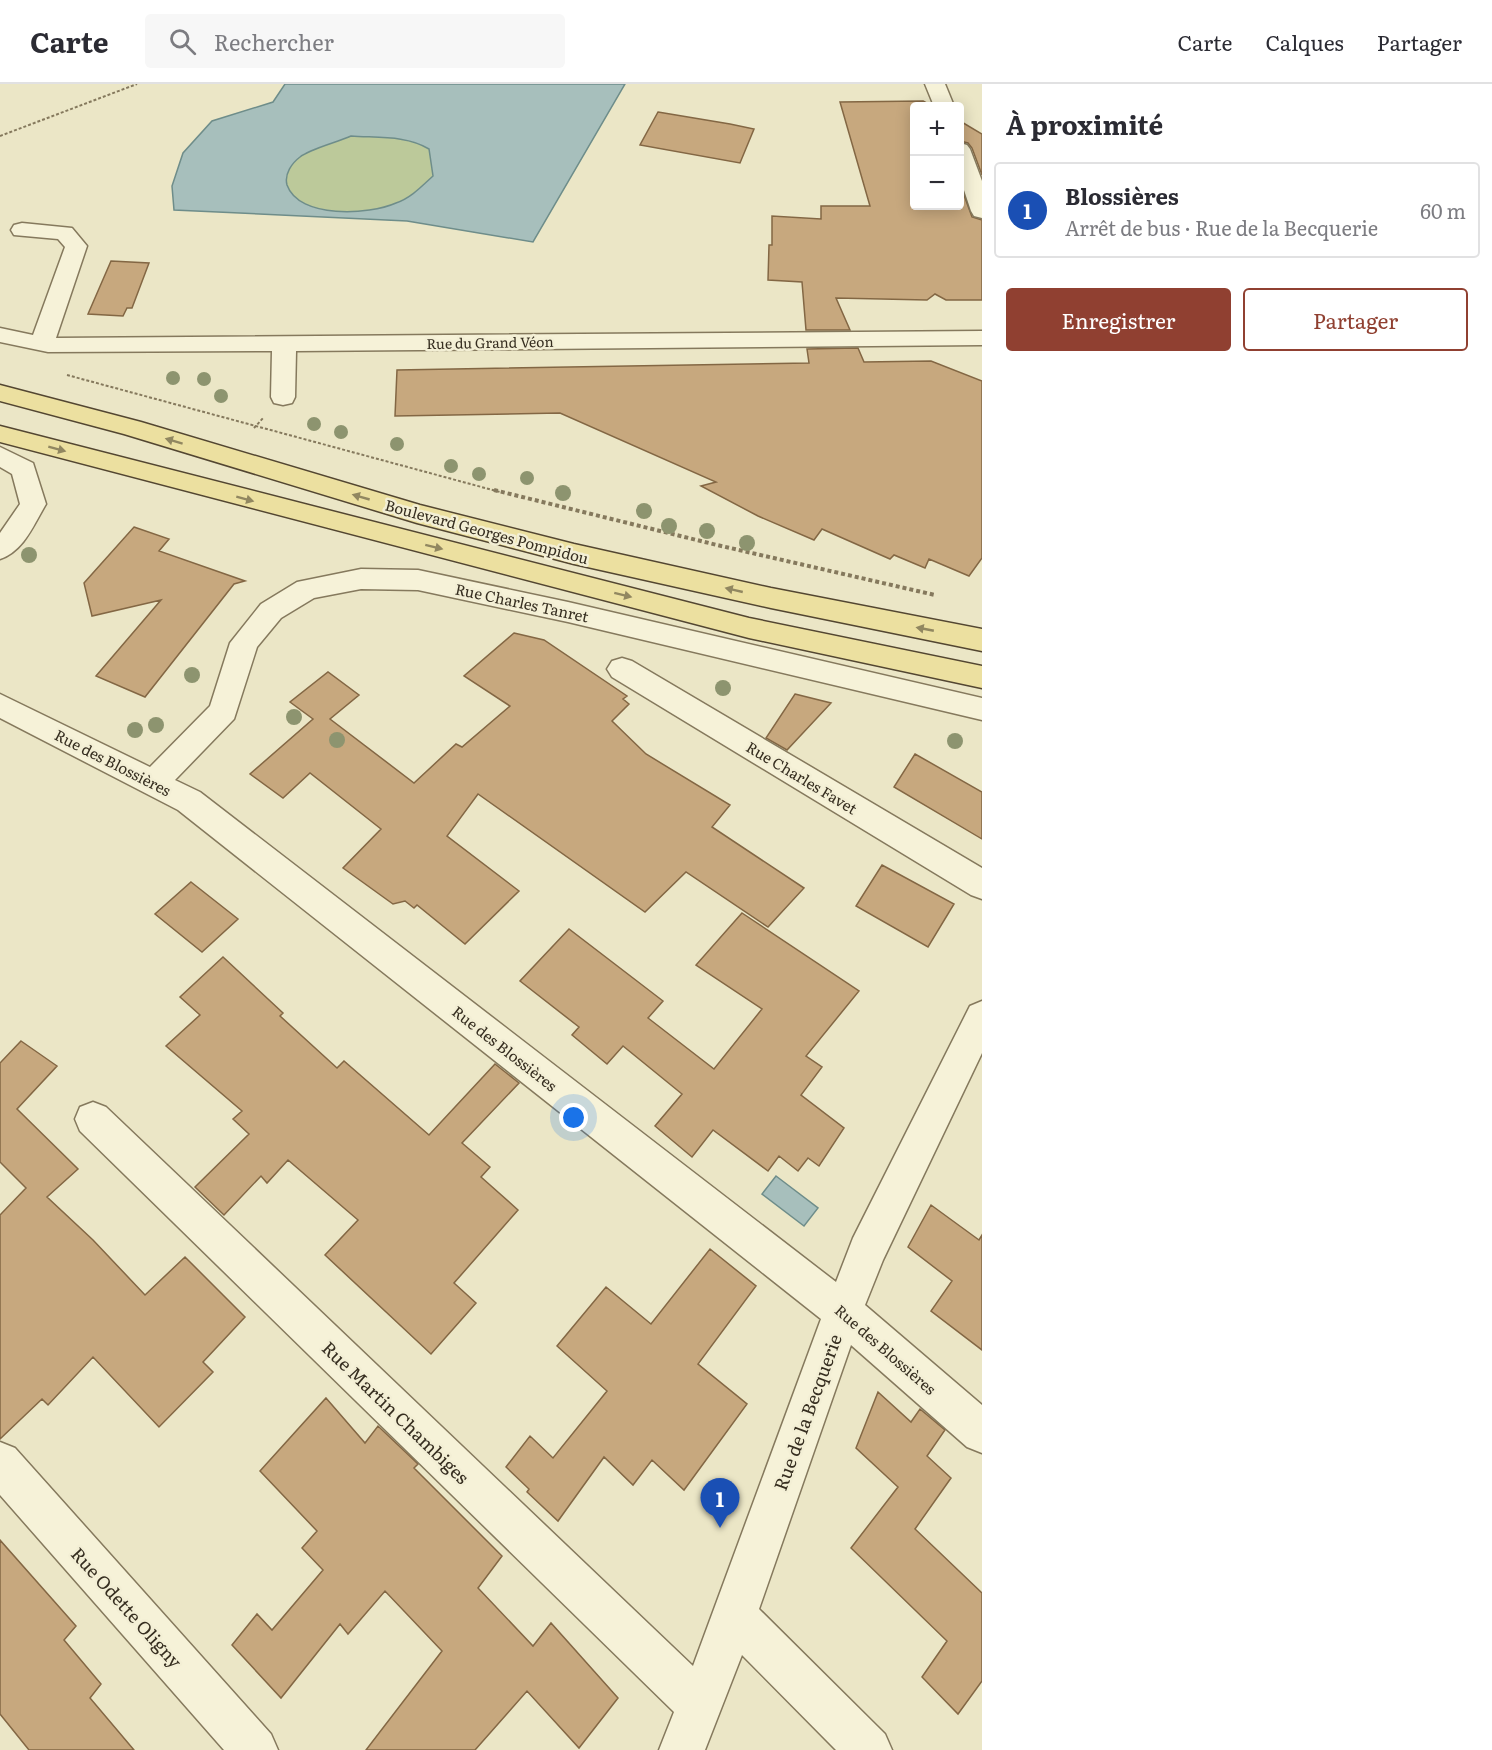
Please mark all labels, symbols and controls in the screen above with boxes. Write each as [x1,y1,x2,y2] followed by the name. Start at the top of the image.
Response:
[145,14,565,68] search box
[30,20,109,62] text: Carte
[166,25,199,58] icon: search
[214,25,334,58] text: Rechercher
[1178,26,1232,57] text: Carte
[1265,26,1344,57] text: Calques
[1377,26,1462,57] text: Partager
[910,102,964,210] map controls
[910,102,964,156] button: +
[1006,104,1163,143] text: À proximité
[910,156,964,210] button: −
[1065,179,1179,212] text: Blossières
[1023,195,1032,225] text: 1
[1420,195,1466,225] text: 60 m
[1065,212,1378,242] text: Arrêt de bus · Rue de la Becquerie
[1006,288,1231,351] button: Enregistrer
[1243,288,1468,351] button: Partager
[426,331,554,353] street label: Rue du Grand Véon
[165,436,183,446] one-way arrow
[47,444,66,454] one-way arrow
[352,492,370,501] one-way arrow
[383,493,592,569] street label: Boulevard Georges Pompidou
[236,494,254,504] one-way arrow
[425,543,443,553] one-way arrow
[453,577,591,627] street label: Rue Charles Tanret
[724,584,743,594] one-way arrow
[614,591,632,601] one-way arrow
[915,624,934,633] one-way arrow
[51,723,175,801] street label: Rue des Blossières
[742,735,862,819] street label: Rue Charles Favet
[448,1000,563,1096] street label: Rue des Blossières
[559,1103,588,1132] your location
[830,1298,942,1400] street label: Rue des Blossières
[766,1330,848,1494] street label: Rue de la Becquerie
[316,1334,476,1490] street label: Rue Martin Chambiges
[700,1478,740,1528] pin: 1
[65,1541,189,1674] street label: Rue Odette Oligny

